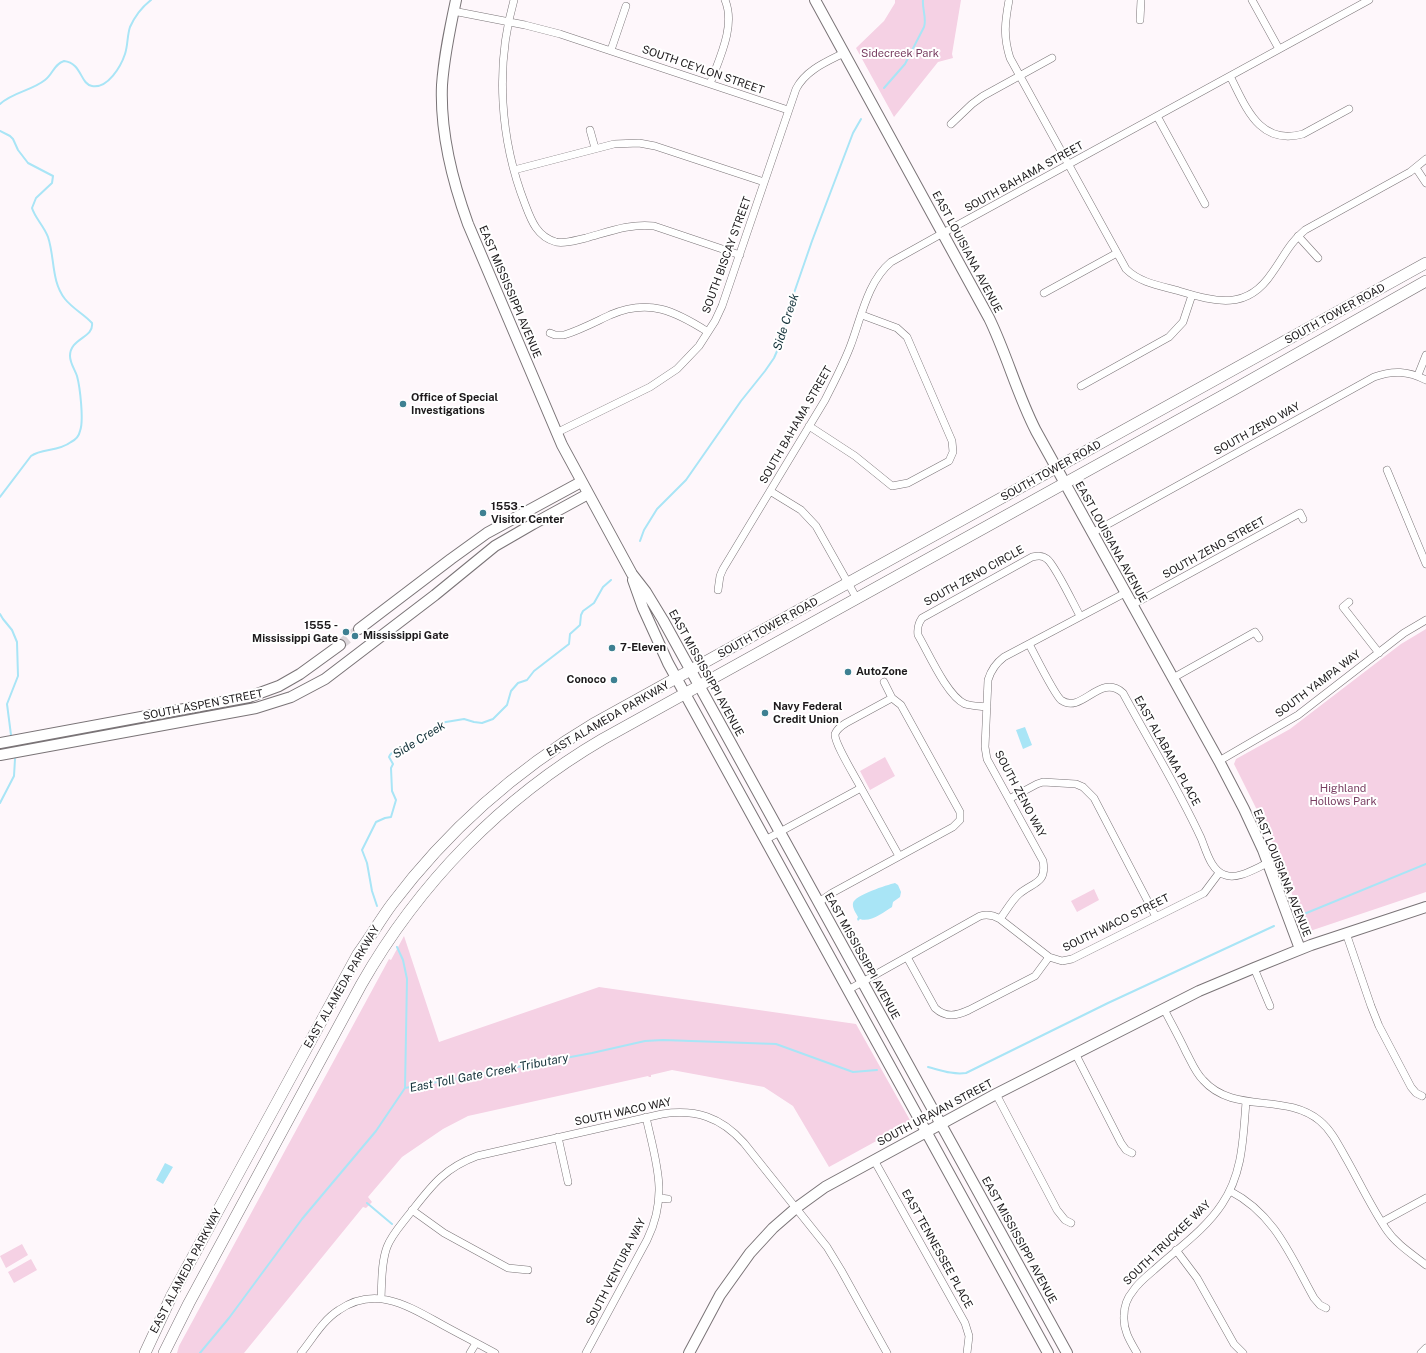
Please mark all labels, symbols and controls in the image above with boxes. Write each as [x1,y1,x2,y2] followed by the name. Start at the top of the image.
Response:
[640,43,766,97] street label: SOUTH CEYLON STREET
[861,47,939,61] park label: Sidecreek Park
[962,139,1086,215] street label: SOUTH BAHAMA STREET
[929,189,1005,315] street label: EAST LOUISIANA AVENUE
[700,195,754,315] street label: SOUTH BISCAY STREET
[476,224,544,360] street label: EAST MISSISSIPPI AVENUE
[1282,281,1388,347] street label: SOUTH TOWER ROAD
[770,292,802,352] water label: Side Creek
[757,364,835,486] street label: SOUTH BAHAMA STREET
[411,391,498,417] place label: Office of Special Investigations
[398,399,408,409] marker: Office of Special Investigations
[1212,400,1302,458] street label: SOUTH ZENO WAY
[998,438,1104,504] street label: SOUTH TOWER ROAD
[1072,479,1150,605] street label: EAST LOUISIANA AVENUE
[491,500,564,526] place label: 1553 - Visitor Center
[478,508,488,518] marker: 1553 - Visitor Center
[1161,514,1267,582] street label: SOUTH ZENO STREET
[922,543,1026,609] street label: SOUTH ZENO CIRCLE
[715,595,821,661] street label: SOUTH TOWER ROAD
[666,607,746,739] street label: EAST MISSISSIPPI AVENUE
[252,619,338,645] place label: 1555 - Mississippi Gate
[341,627,351,637] marker: 1555 - Mississippi Gate
[363,629,449,643] place label: Mississippi Gate
[350,631,360,641] marker: Mississippi Gate
[620,641,666,655] place label: 7-Eleven
[607,643,617,653] marker: 7-Eleven
[1273,648,1363,720] street label: SOUTH YAMPA WAY
[856,665,908,679] place label: AutoZone
[843,667,853,677] marker: AutoZone
[567,673,606,687] place label: Conoco
[609,675,619,685] marker: Conoco
[544,678,672,760] street label: EAST ALAMEDA PARKWAY
[142,687,264,723] street label: SOUTH ASPEN STREET
[1131,694,1203,808] street label: EAST ALABAMA PLACE
[773,700,842,726] place label: Navy Federal Credit Union
[760,708,770,718] marker: Navy Federal Credit Union
[390,718,448,762] water label: Side Creek
[992,748,1048,840] street label: SOUTH ZENO WAY
[1309,782,1377,808] park label: Highland Hollows Park
[1250,807,1314,939] street label: EAST LOUISIANA AVENUE
[822,890,902,1022] street label: EAST MISSISSIPPI AVENUE
[1061,891,1171,955] street label: SOUTH WACO STREET
[301,923,383,1051] street label: EAST ALAMEDA PARKWAY
[408,1051,570,1095] water label: East Toll Gate Creek Tributary
[875,1077,995,1149] street label: SOUTH URAVAN STREET
[574,1095,672,1129] street label: SOUTH WACO WAY
[979,1174,1059,1306] street label: EAST MISSISSIPPI AVENUE
[899,1187,975,1311] street label: EAST TENNESSEE PLACE
[1121,1198,1213,1288] street label: SOUTH TRUCKEE WAY
[147,1206,225,1336] street label: EAST ALAMEDA PARKWAY
[583,1216,649,1328] street label: SOUTH VENTURA WAY

